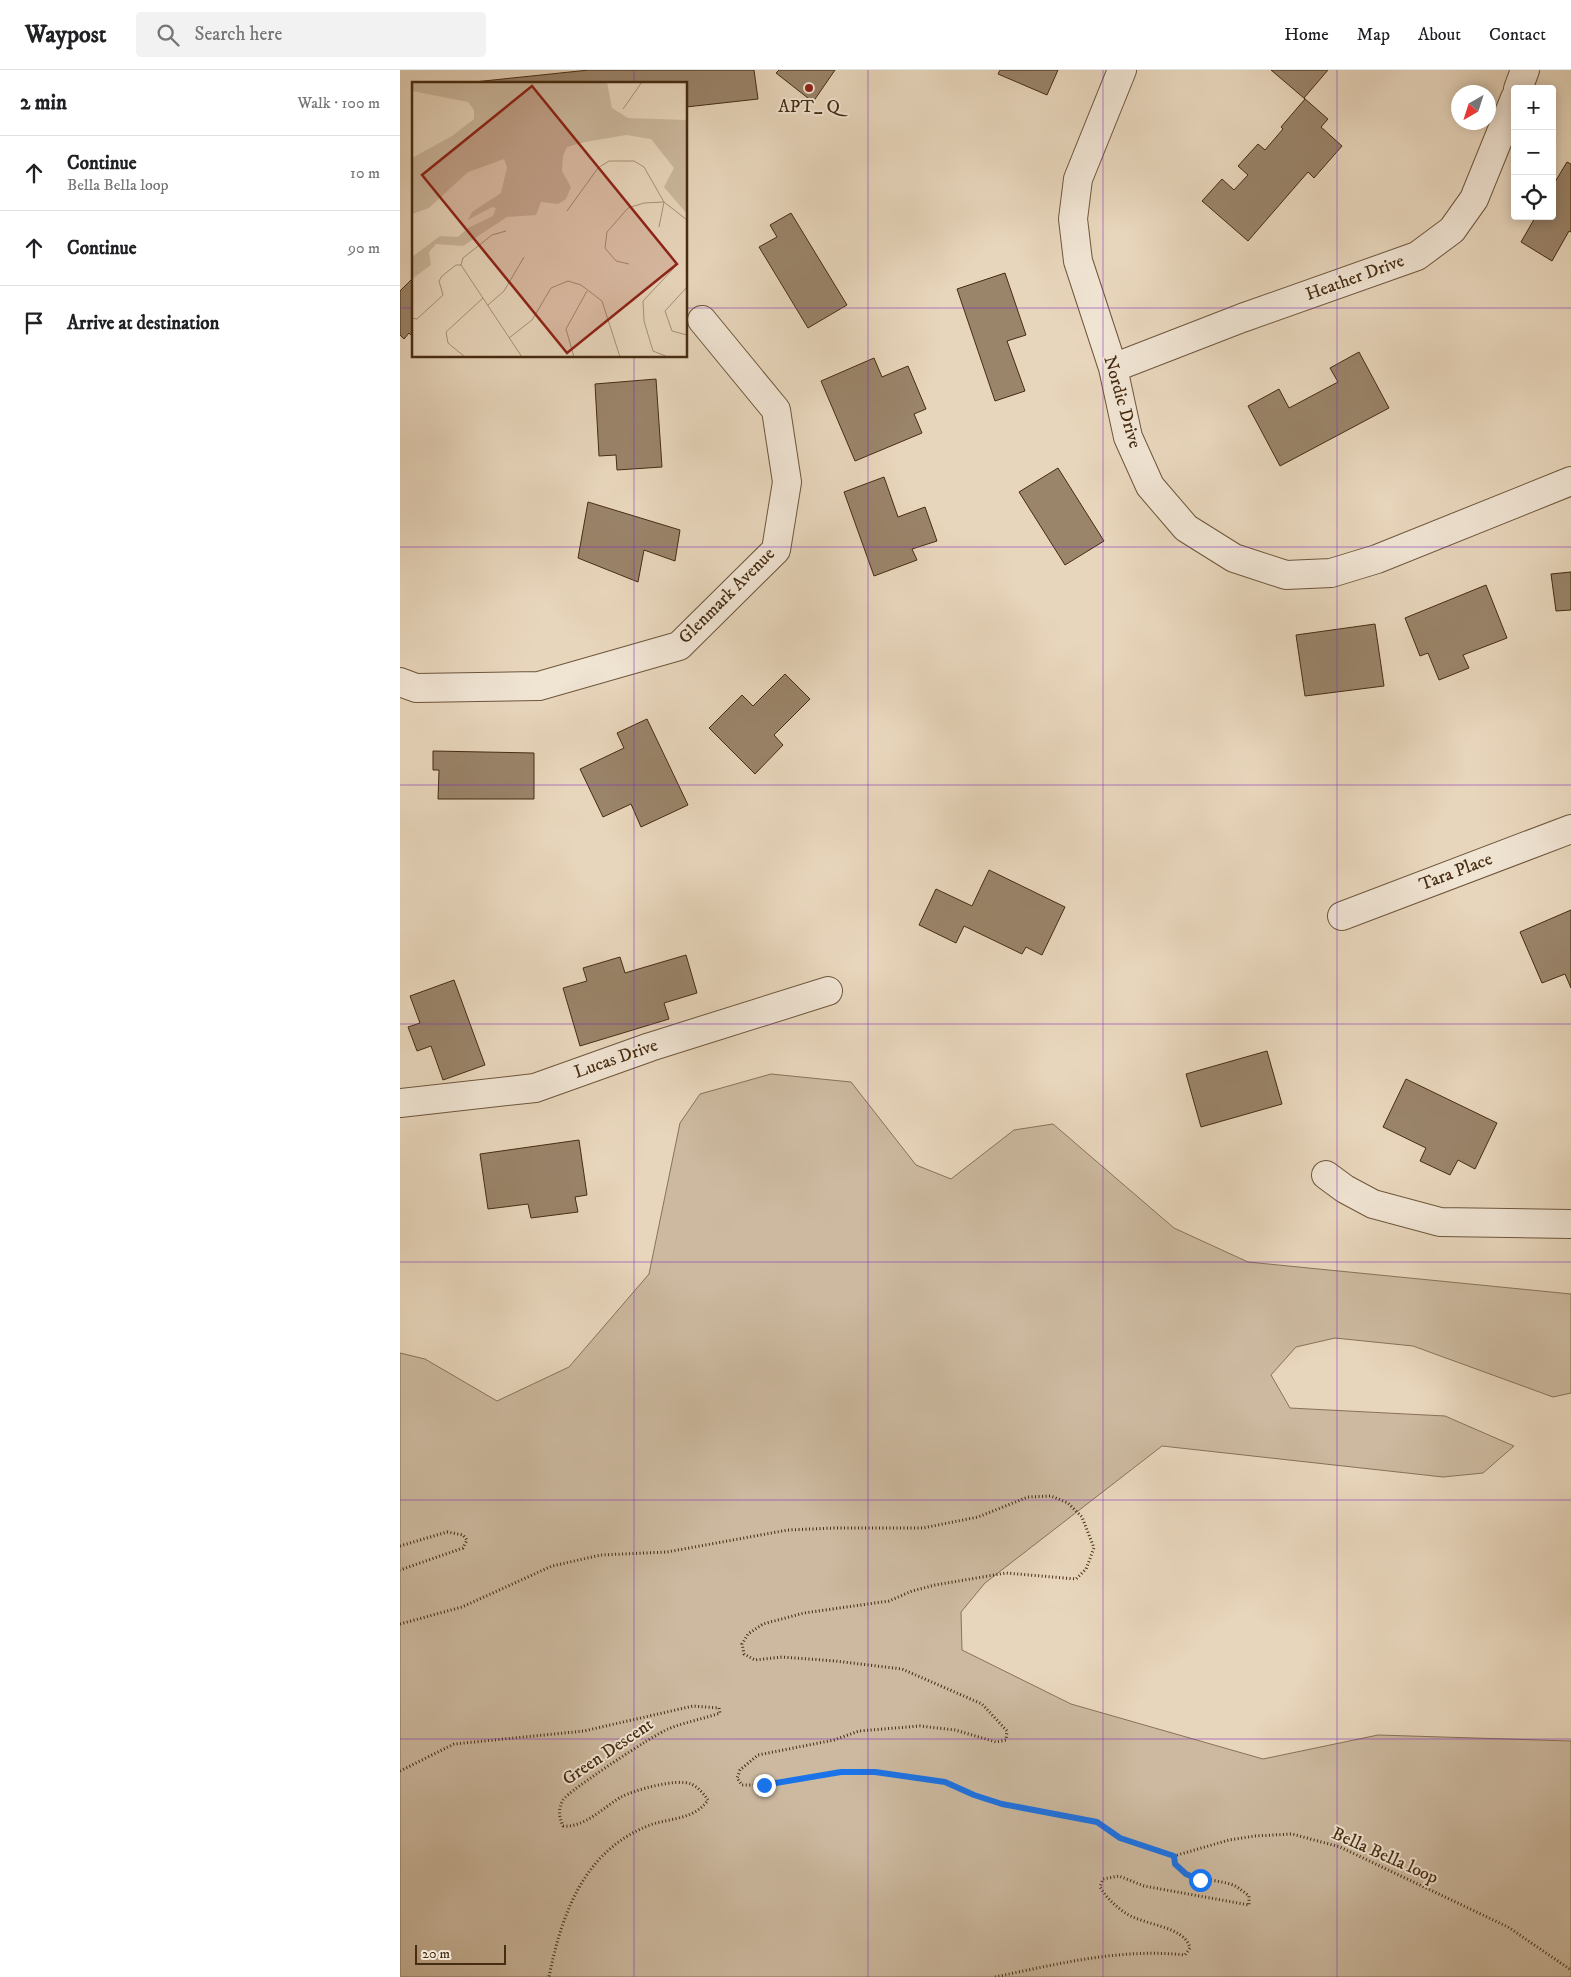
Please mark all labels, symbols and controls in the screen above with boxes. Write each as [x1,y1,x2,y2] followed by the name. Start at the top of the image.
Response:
[136,12,486,57] search box
[25,20,106,50] text: Waypost
[154,21,182,49] icon: search
[194,23,282,46] text: Search here
[1284,24,1329,46] text: Home
[1357,24,1390,46] text: Map
[1418,24,1461,46] text: About
[1489,24,1546,46] text: Contact
[412,82,688,358] inset map
[803,82,815,94] marker: APT_ Q
[1451,85,1496,130] north arrow
[1511,85,1556,220] map controls
[1511,85,1556,130] button: +
[20,90,67,116] text: 2 min
[298,93,380,113] text: Walk · 100 m
[778,96,848,118] place label: APT_ Q
[1511,130,1556,175] button: −
[67,152,137,175] text: Continue
[20,159,48,187] icon: ahead
[350,163,380,183] text: 10 m
[67,175,169,195] text: Bella Bella loop
[1511,175,1556,220] button: locate
[20,234,48,262] icon: ahead
[67,237,137,260] text: Continue
[348,238,380,258] text: 90 m
[1303,250,1407,306] street label: Heather Drive
[20,309,48,337] icon: arrive
[67,312,219,335] text: Arrive at destination
[1098,353,1146,451] street label: Nordic Drive
[674,543,780,649] street label: Glenmark Avenue
[1416,848,1496,896] street label: Tara Place
[571,1034,661,1084] street label: Lucas Drive
[558,1714,658,1790] street label: Green Descent
[753,1774,776,1797] route end
[1328,1823,1442,1889] street label: Bella Bella loop
[1189,1869,1212,1892] route start
[415,1942,506,1965] scale bar
[422,1945,450,1963] text: 20 m

